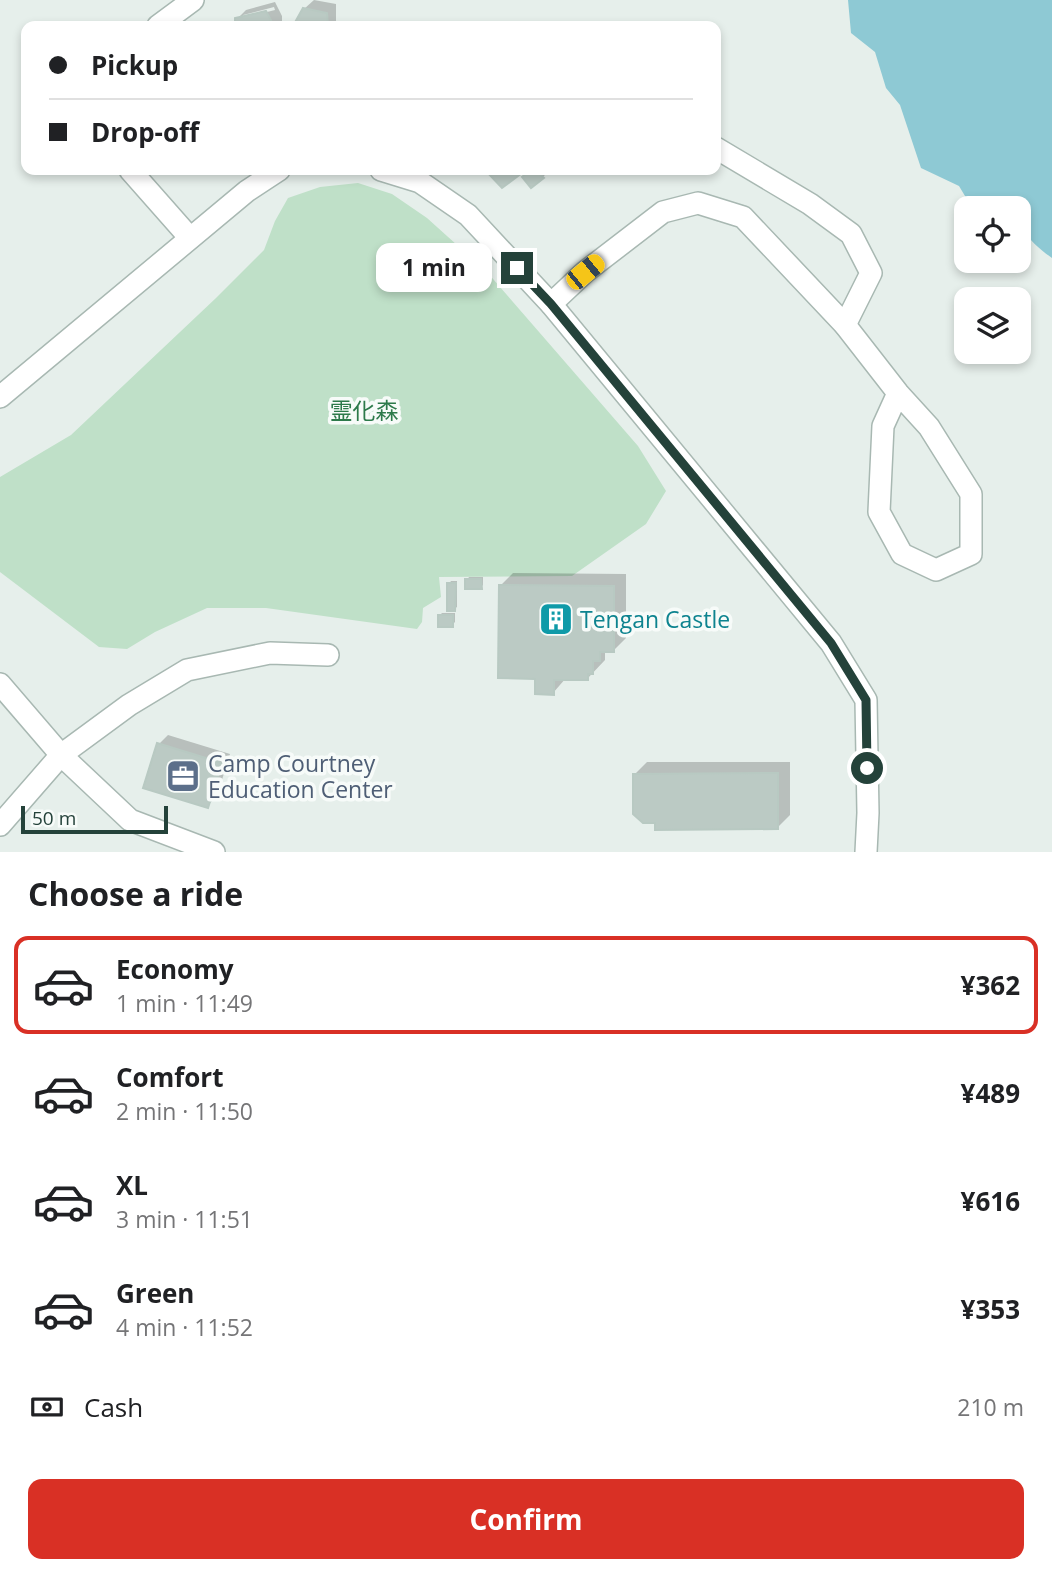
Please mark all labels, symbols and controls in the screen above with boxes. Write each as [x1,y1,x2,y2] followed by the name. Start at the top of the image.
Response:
[91,47,178,83] text: Pickup
[91,114,199,150] text: Drop-off
[954,196,1031,364] map controls
[954,196,1031,273] button: locate
[377,244,492,292] callout: 1 min
[402,251,466,283] text: 1 min
[563,251,608,293] car
[501,252,533,284] route end
[954,287,1031,364] button: layers
[330,394,399,426] park label: 霊化森
[537,600,575,638] building icon: Tengan Castle
[580,603,730,635] place label: Tengan Castle
[208,747,393,805] place label: Camp Courtney Education Center
[851,752,883,784] route start
[164,757,202,795] office icon: Camp Courtney Education Center
[21,803,168,835] scale bar
[32,805,76,831] text: 50 m
[28,872,243,915] text: Choose a ride
[116,951,234,987] text: Economy
[32,954,95,1017] icon: car
[961,967,1020,1003] text: ¥362
[116,987,253,1019] text: 1 min · 11:49
[116,1059,223,1095] text: Comfort
[32,1062,95,1125] icon: car
[961,1075,1020,1111] text: ¥489
[116,1095,253,1127] text: 2 min · 11:50
[116,1167,148,1203] text: XL
[32,1170,95,1233] icon: car
[961,1183,1020,1219] text: ¥616
[116,1203,253,1235] text: 3 min · 11:51
[116,1275,194,1311] text: Green
[32,1278,95,1341] icon: car
[961,1291,1020,1327] text: ¥353
[116,1311,253,1343] text: 4 min · 11:52
[28,1388,66,1426] icon: cash
[84,1389,143,1425] text: Cash
[957,1391,1024,1423] text: 210 m
[28,1479,1024,1559] button: Confirm

